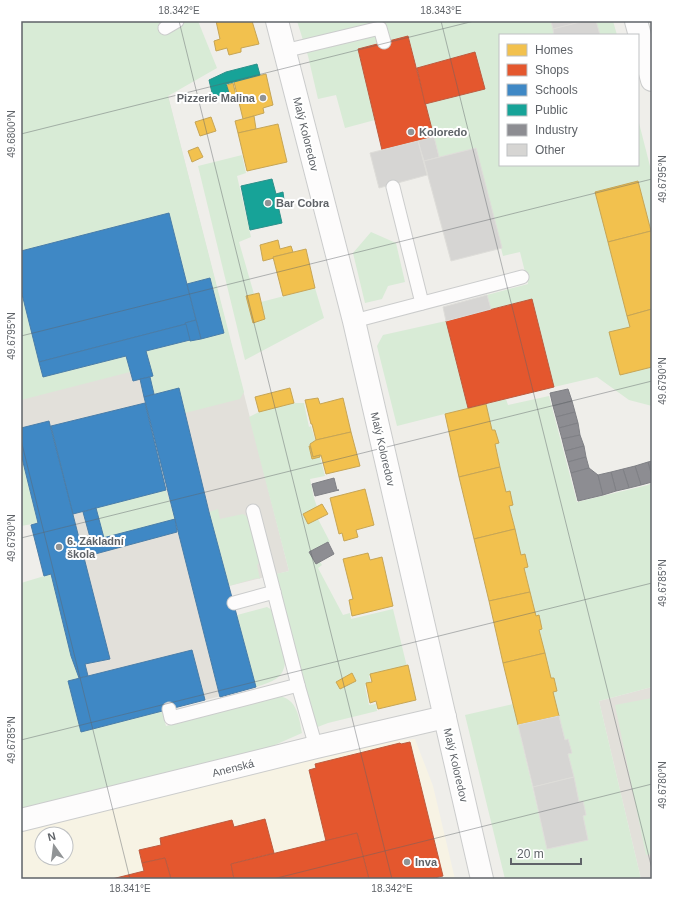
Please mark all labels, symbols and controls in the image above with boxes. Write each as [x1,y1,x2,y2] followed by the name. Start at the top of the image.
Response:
[158,5,200,16] text: 18.342°E
[420,5,462,16] text: 18.343°E
[499,34,639,166] legend
[535,43,573,57] text: Homes
[535,63,569,77] text: Shops
[535,83,578,97] text: Schools
[177,92,256,104] place label: Pizzerie Malina
[258,93,268,103] marker: Pizzerie Malina
[291,96,321,173] street label: Malý Koloredov
[535,103,568,117] text: Public
[6,110,17,158] text: 49.6800°N
[535,123,578,137] text: Industry
[419,126,468,138] place label: Koloredo
[406,127,416,137] marker: Koloredo
[535,143,565,157] text: Other
[657,155,668,203] text: 49.6795°N
[276,197,330,209] place label: Bar Cobra
[263,198,273,208] marker: Bar Cobra
[6,312,17,360] text: 49.6795°N
[657,357,668,405] text: 49.6790°N
[369,411,397,488] street label: Malý Koloredov
[6,514,17,562] text: 49.6790°N
[67,535,125,560] place label: 6. Základní škola
[54,542,64,552] marker: 6. Základní škola
[657,559,668,607] text: 49.6785°N
[6,716,17,764] text: 49.6785°N
[442,727,470,804] street label: Malý Koloredov
[211,757,256,779] street label: Anenská
[657,761,668,809] text: 49.6780°N
[34,826,74,866] north arrow
[46,830,57,843] text: N
[511,840,581,866] scale bar
[517,847,544,861] text: 20 m
[415,856,438,868] place label: Inva
[402,857,412,867] marker: Inva
[109,883,151,894] text: 18.341°E
[371,883,413,894] text: 18.342°E

